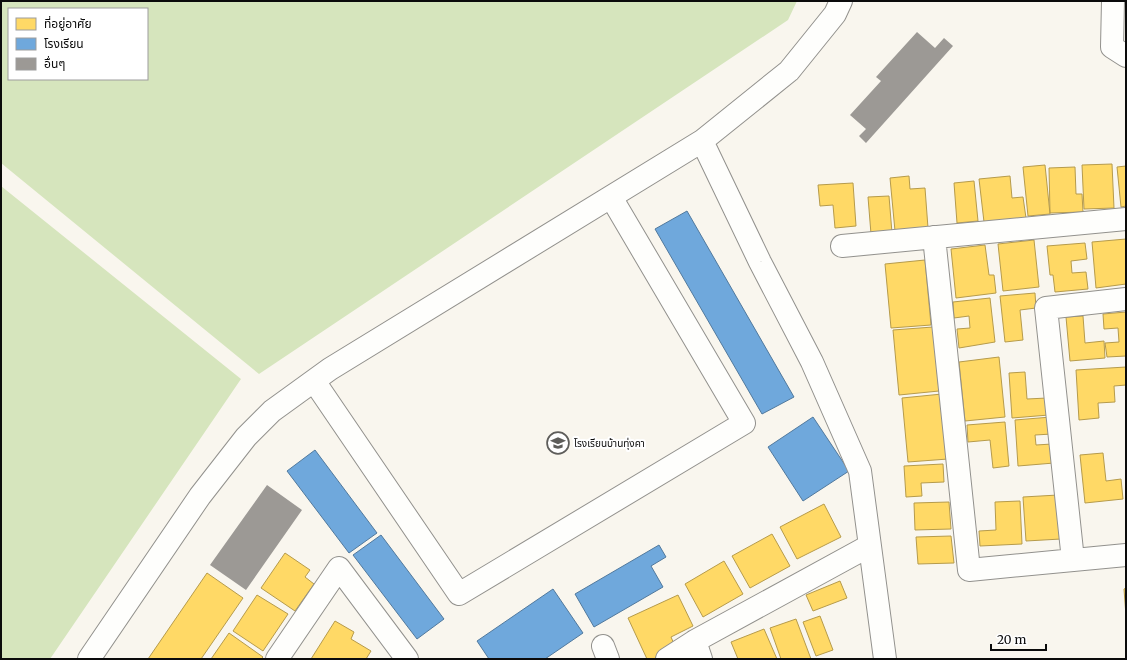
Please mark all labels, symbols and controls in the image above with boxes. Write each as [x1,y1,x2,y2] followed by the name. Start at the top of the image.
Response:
[8,8,148,80] legend
[44,15,92,31] text: ที่อยู่อาศัย
[44,36,84,51] text: โรงเรียน
[44,55,65,71] text: อื่นๆ
[545,430,571,456] school or university icon: โรงเรียนบ้านทุ่งคา
[574,437,645,450] place label: โรงเรียนบ้านทุ่งคา
[991,626,1046,652] scale bar
[997,632,1026,647] text: 20 m

